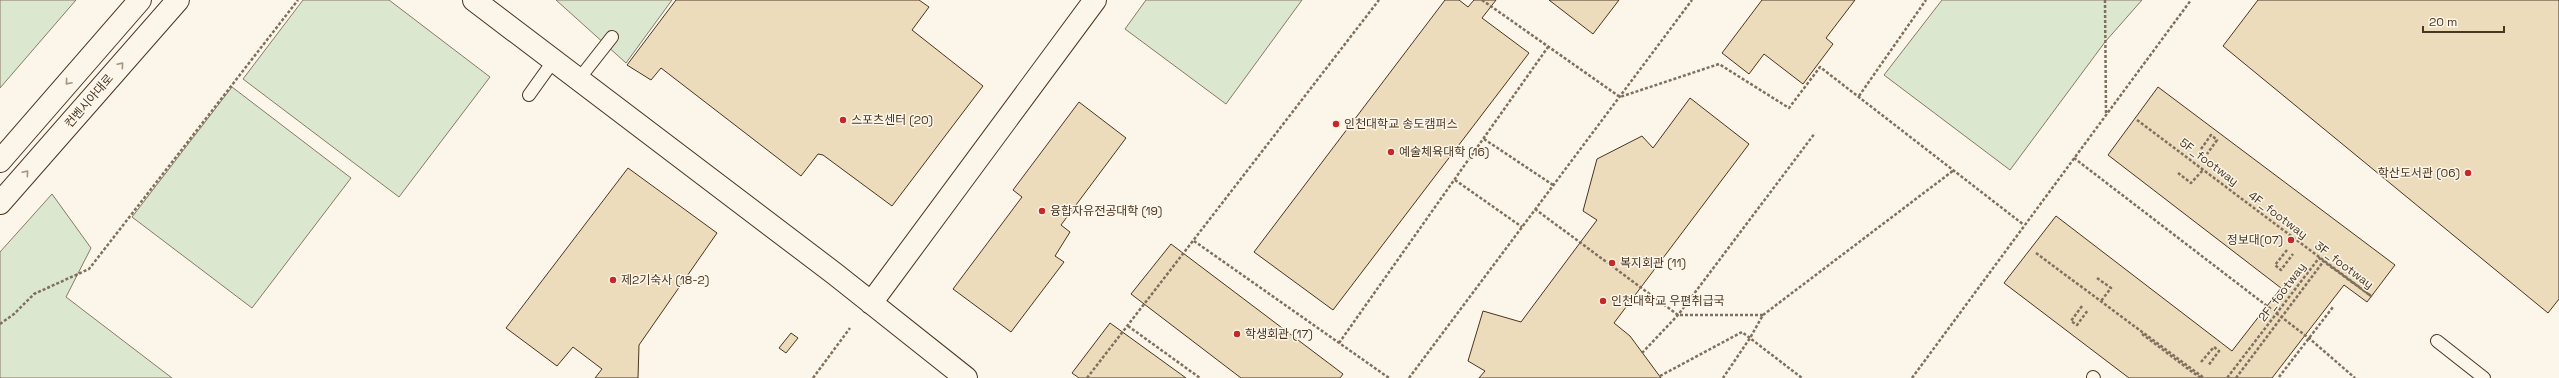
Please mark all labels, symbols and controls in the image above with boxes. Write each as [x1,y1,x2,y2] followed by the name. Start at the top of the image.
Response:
[2423,8,2504,34] scale bar
[2429,14,2457,30] text: 20 m
[116,62,123,70] one-way arrow
[61,71,117,131] street label: 컨벤시아대로
[66,78,73,85] one-way arrow
[851,112,933,128] place label: 스포츠센터 (20)
[838,115,848,125] marker: 스포츠센터 (20)
[1344,116,1458,132] place label: 인천대학교 송도캠퍼스
[1331,119,1341,129] marker: 인천대학교 송도캠퍼스
[2176,135,2242,189] street label: 5F_footway
[1399,144,1489,160] place label: 예술체육대학 (16)
[1386,147,1396,157] marker: 예술체육대학 (16)
[2378,165,2460,181] place label: 학산도서관 (06)
[2463,168,2473,178] marker: 학산도서관 (06)
[21,171,28,178] one-way arrow
[2245,187,2311,243] street label: 4F_footway
[1050,203,1162,219] place label: 융합자유전공대학 (19)
[1037,206,1047,216] marker: 융합자유전공대학 (19)
[2227,232,2283,248] place label: 정보대(07)
[2286,235,2296,245] marker: 정보대(07)
[2311,238,2377,292] street label: 3F_footway
[1620,255,1686,271] place label: 복지회관 (11)
[1607,258,1617,268] marker: 복지회관 (11)
[2255,259,2309,325] street label: 2F_footway
[621,272,709,288] place label: 제2기숙사 (18-2)
[608,275,618,285] marker: 제2기숙사 (18-2)
[1611,293,1725,309] place label: 인천대학교 우편취급국
[1598,296,1608,306] marker: 인천대학교 우편취급국
[1245,326,1313,342] place label: 학생회관 (17)
[1232,329,1242,339] marker: 학생회관 (17)

